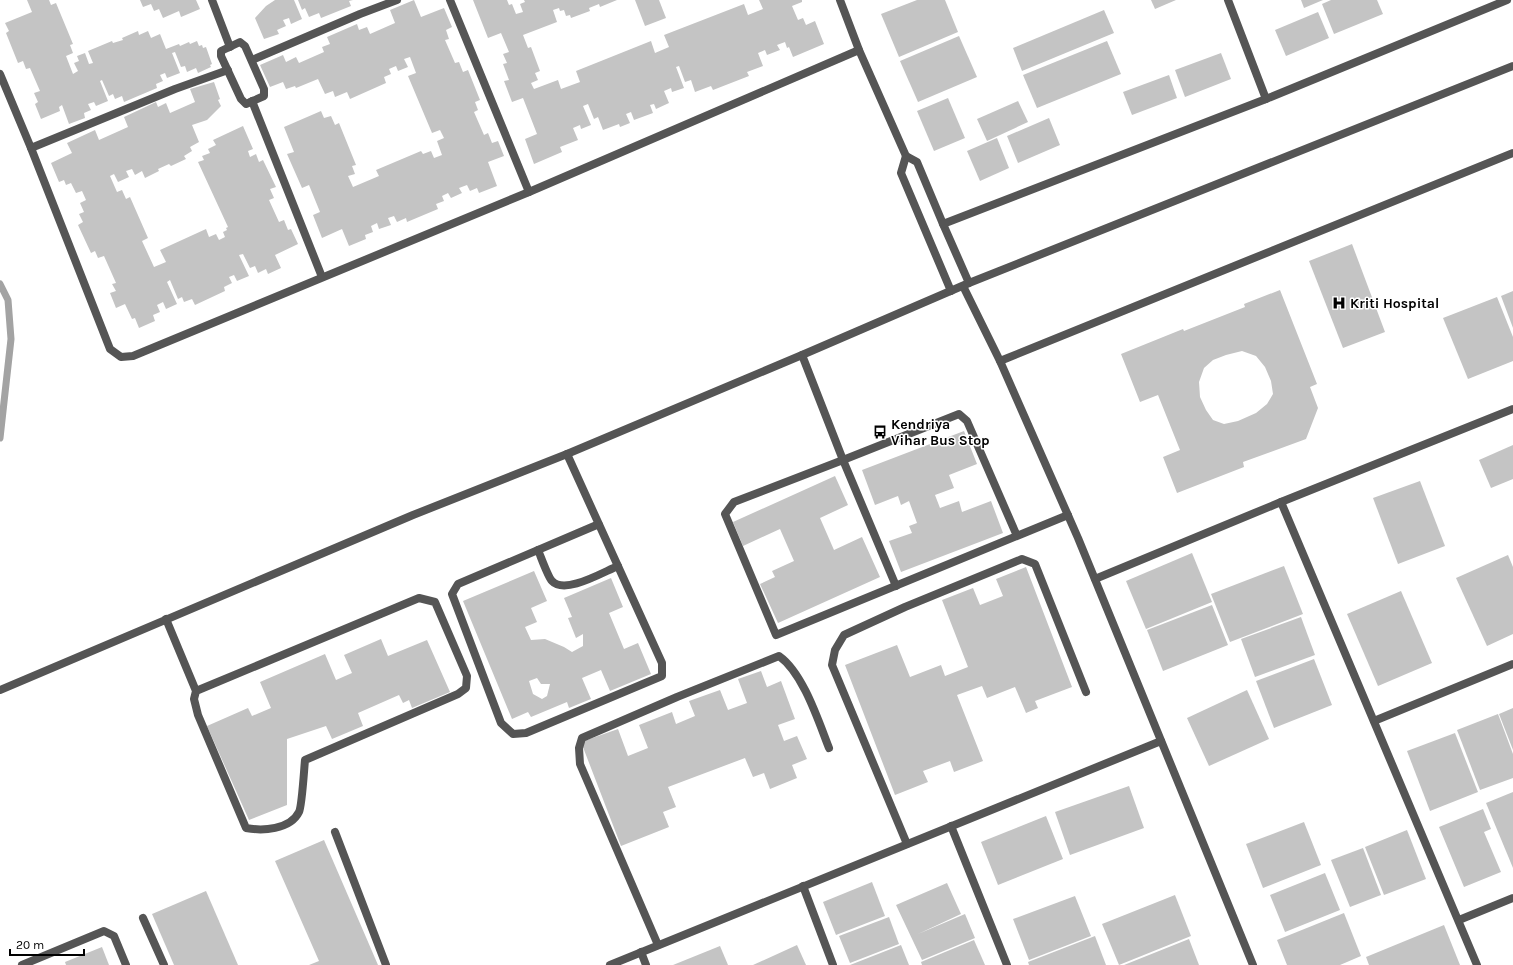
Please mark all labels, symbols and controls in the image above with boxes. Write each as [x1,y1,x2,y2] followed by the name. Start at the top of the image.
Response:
[1331,295,1347,311] hospital icon: Kriti Hospital
[1350,295,1439,312] place label: Kriti Hospital
[891,416,990,449] place label: Kendriya Vihar Bus Stop
[872,424,888,440] bus stop icon: Kendriya Vihar Bus Stop
[10,931,84,957] scale bar
[16,938,44,952] text: 20 m

